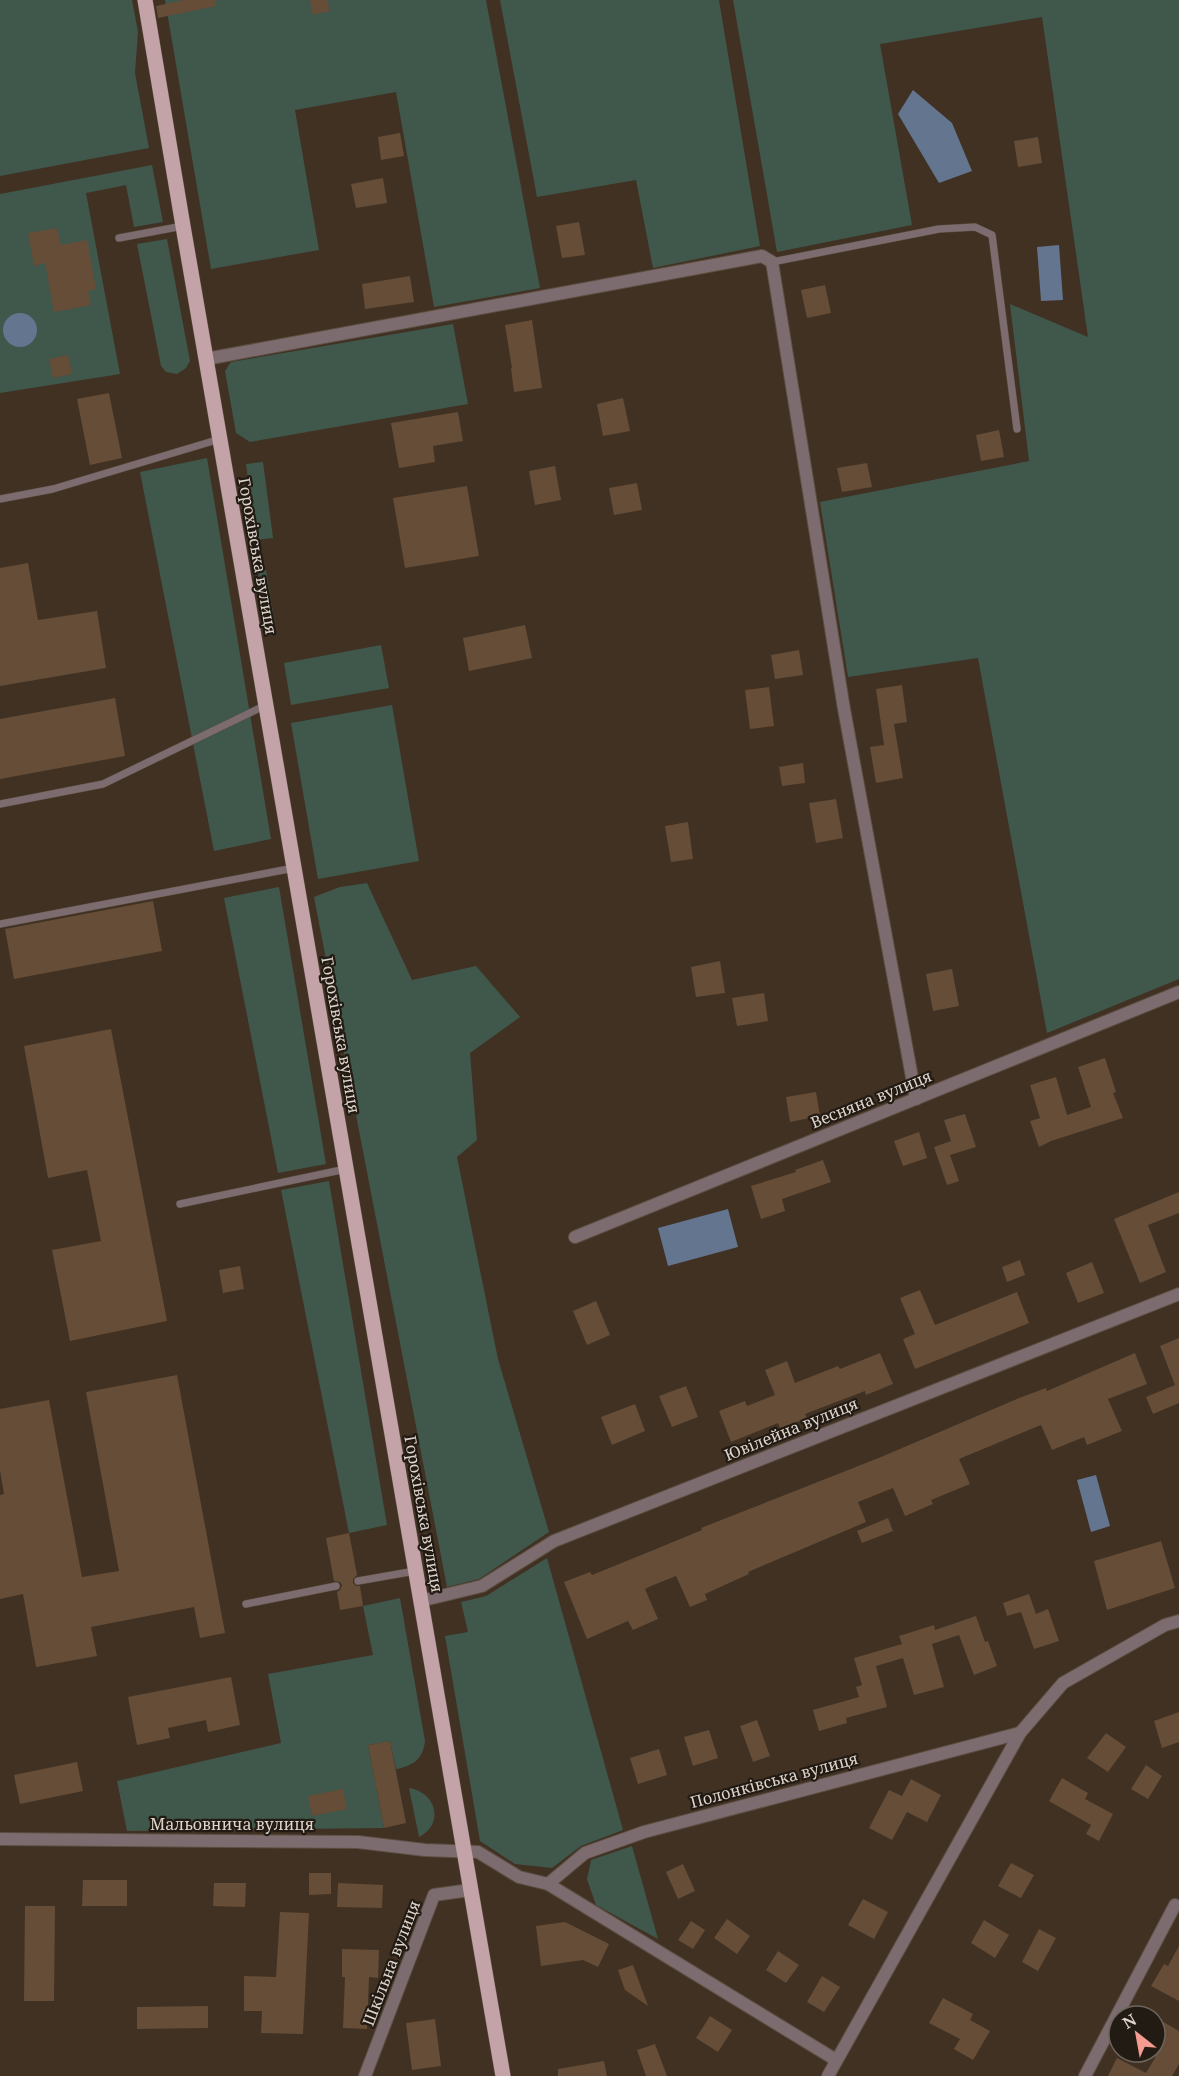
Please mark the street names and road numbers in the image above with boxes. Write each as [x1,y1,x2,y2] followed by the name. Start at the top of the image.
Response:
[233,476,283,636] street label: Горохівська вулиця
[316,955,366,1115] street label: Горохівська вулиця
[807,1065,935,1133] street label: Весняна вулиця
[721,1392,861,1466] street label: Ювілейна вулиця
[399,1434,449,1594] street label: Горохівська вулиця
[688,1747,860,1813] street label: Полонківська вулиця
[150,1813,314,1835] street label: Мальовнича вулиця
[357,1897,425,2029] street label: Шкільна вулиця

